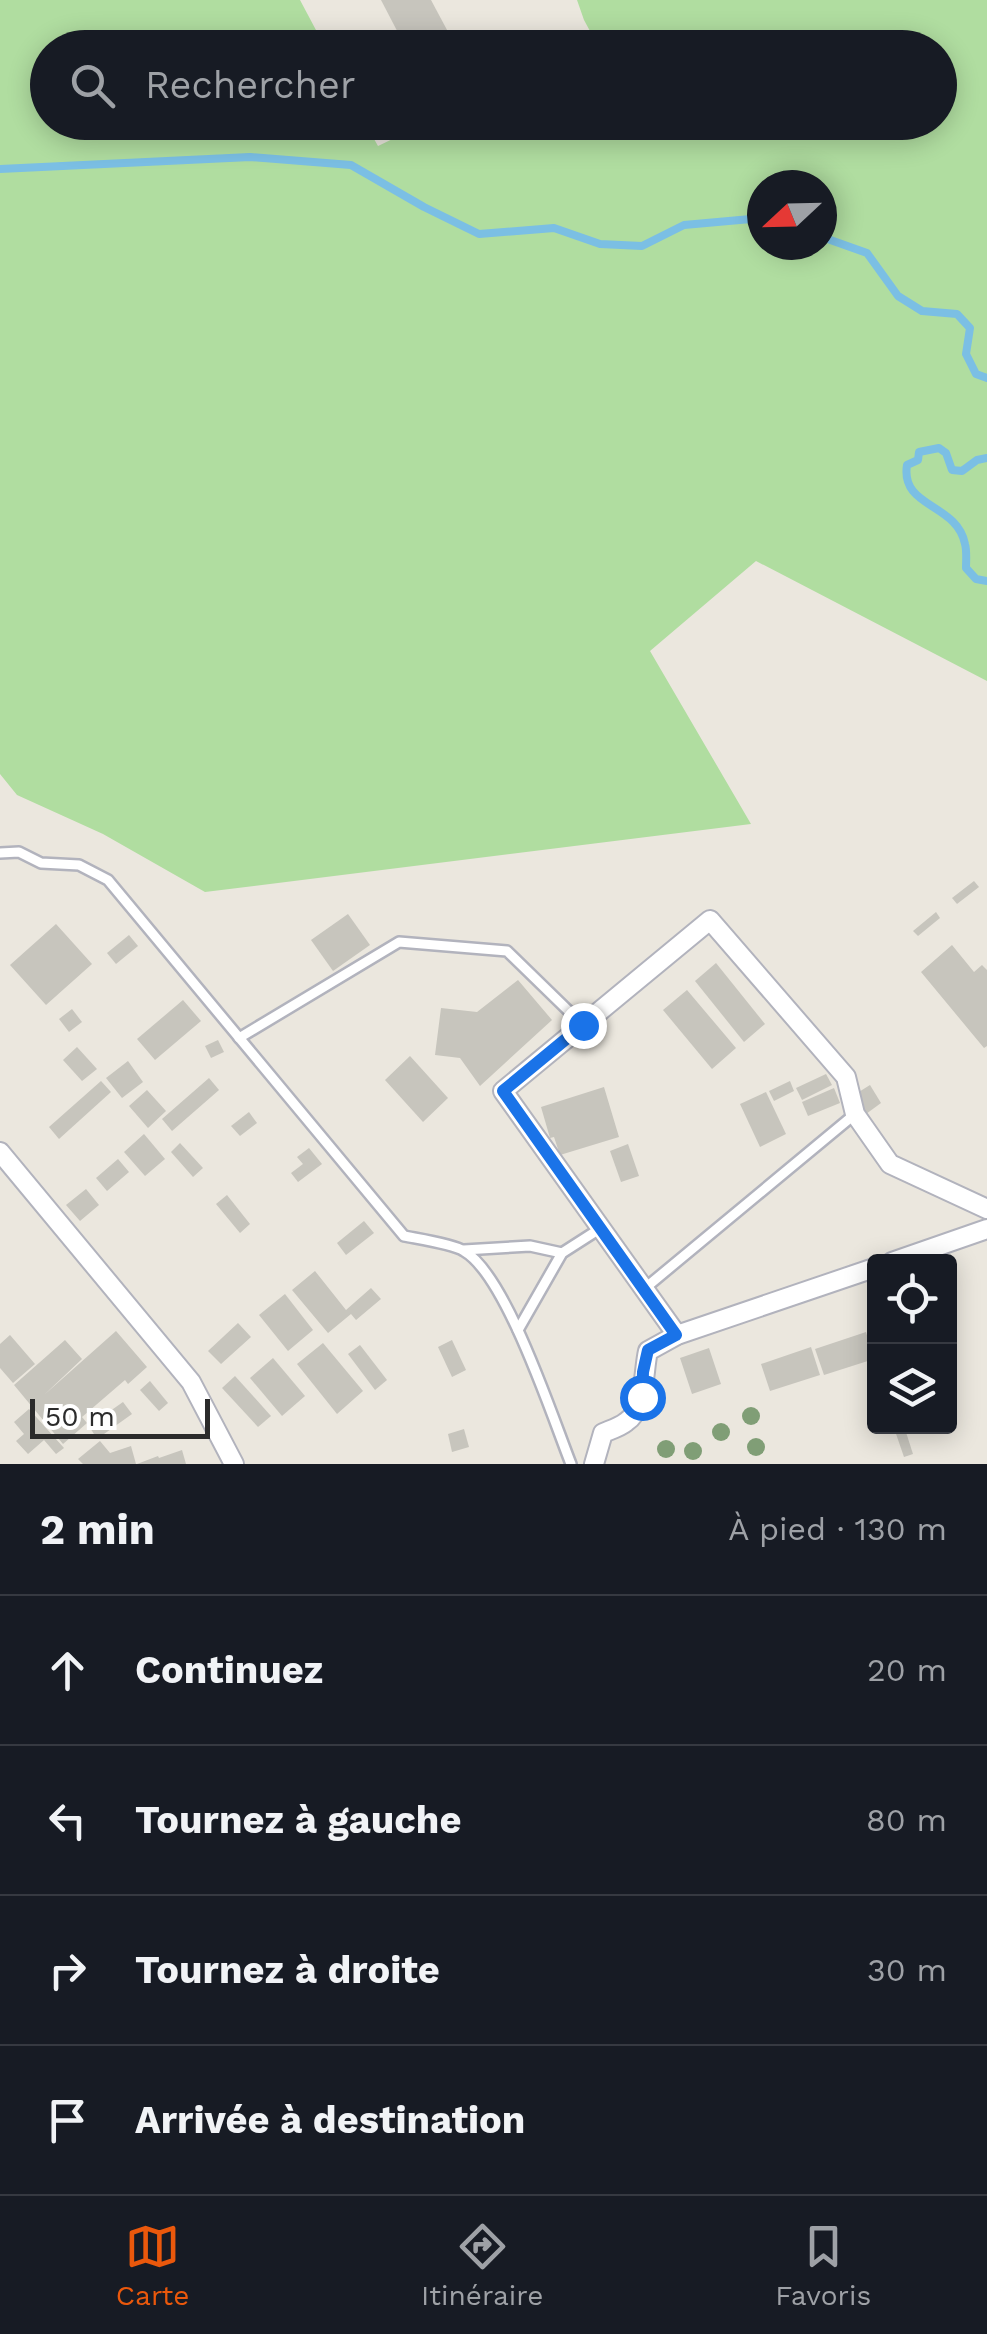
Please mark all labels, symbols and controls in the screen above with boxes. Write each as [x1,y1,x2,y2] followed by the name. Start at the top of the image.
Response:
[30,30,957,140] search box
[65,58,120,113] icon: search
[145,63,355,107] text: Rechercher
[747,170,837,260] north arrow
[561,1003,607,1049] route end
[867,1254,957,1434] map controls
[867,1254,957,1344] button: locate
[867,1344,957,1434] button: layers
[620,1375,666,1421] route start
[30,1394,210,1438] scale bar
[45,1400,115,1433] text: 50 m
[40,1505,155,1554] text: 2 min
[728,1510,947,1548] text: À pied · 130 m
[40,1643,95,1698] icon: ahead
[135,1648,323,1692] text: Continuez
[867,1651,947,1689] text: 20 m
[40,1793,95,1848] icon: left
[135,1798,461,1842] text: Tournez à gauche
[866,1801,947,1839] text: 80 m
[40,1943,95,1998] icon: right
[135,1948,440,1992] text: Tournez à droite
[867,1951,947,1989] text: 30 m
[40,2093,95,2148] icon: arrive
[135,2098,525,2142] text: Arrivée à destination
[116,2219,189,2312] tab: Carte
[421,2219,543,2312] tab: Itinéraire
[775,2219,871,2312] tab: Favoris

